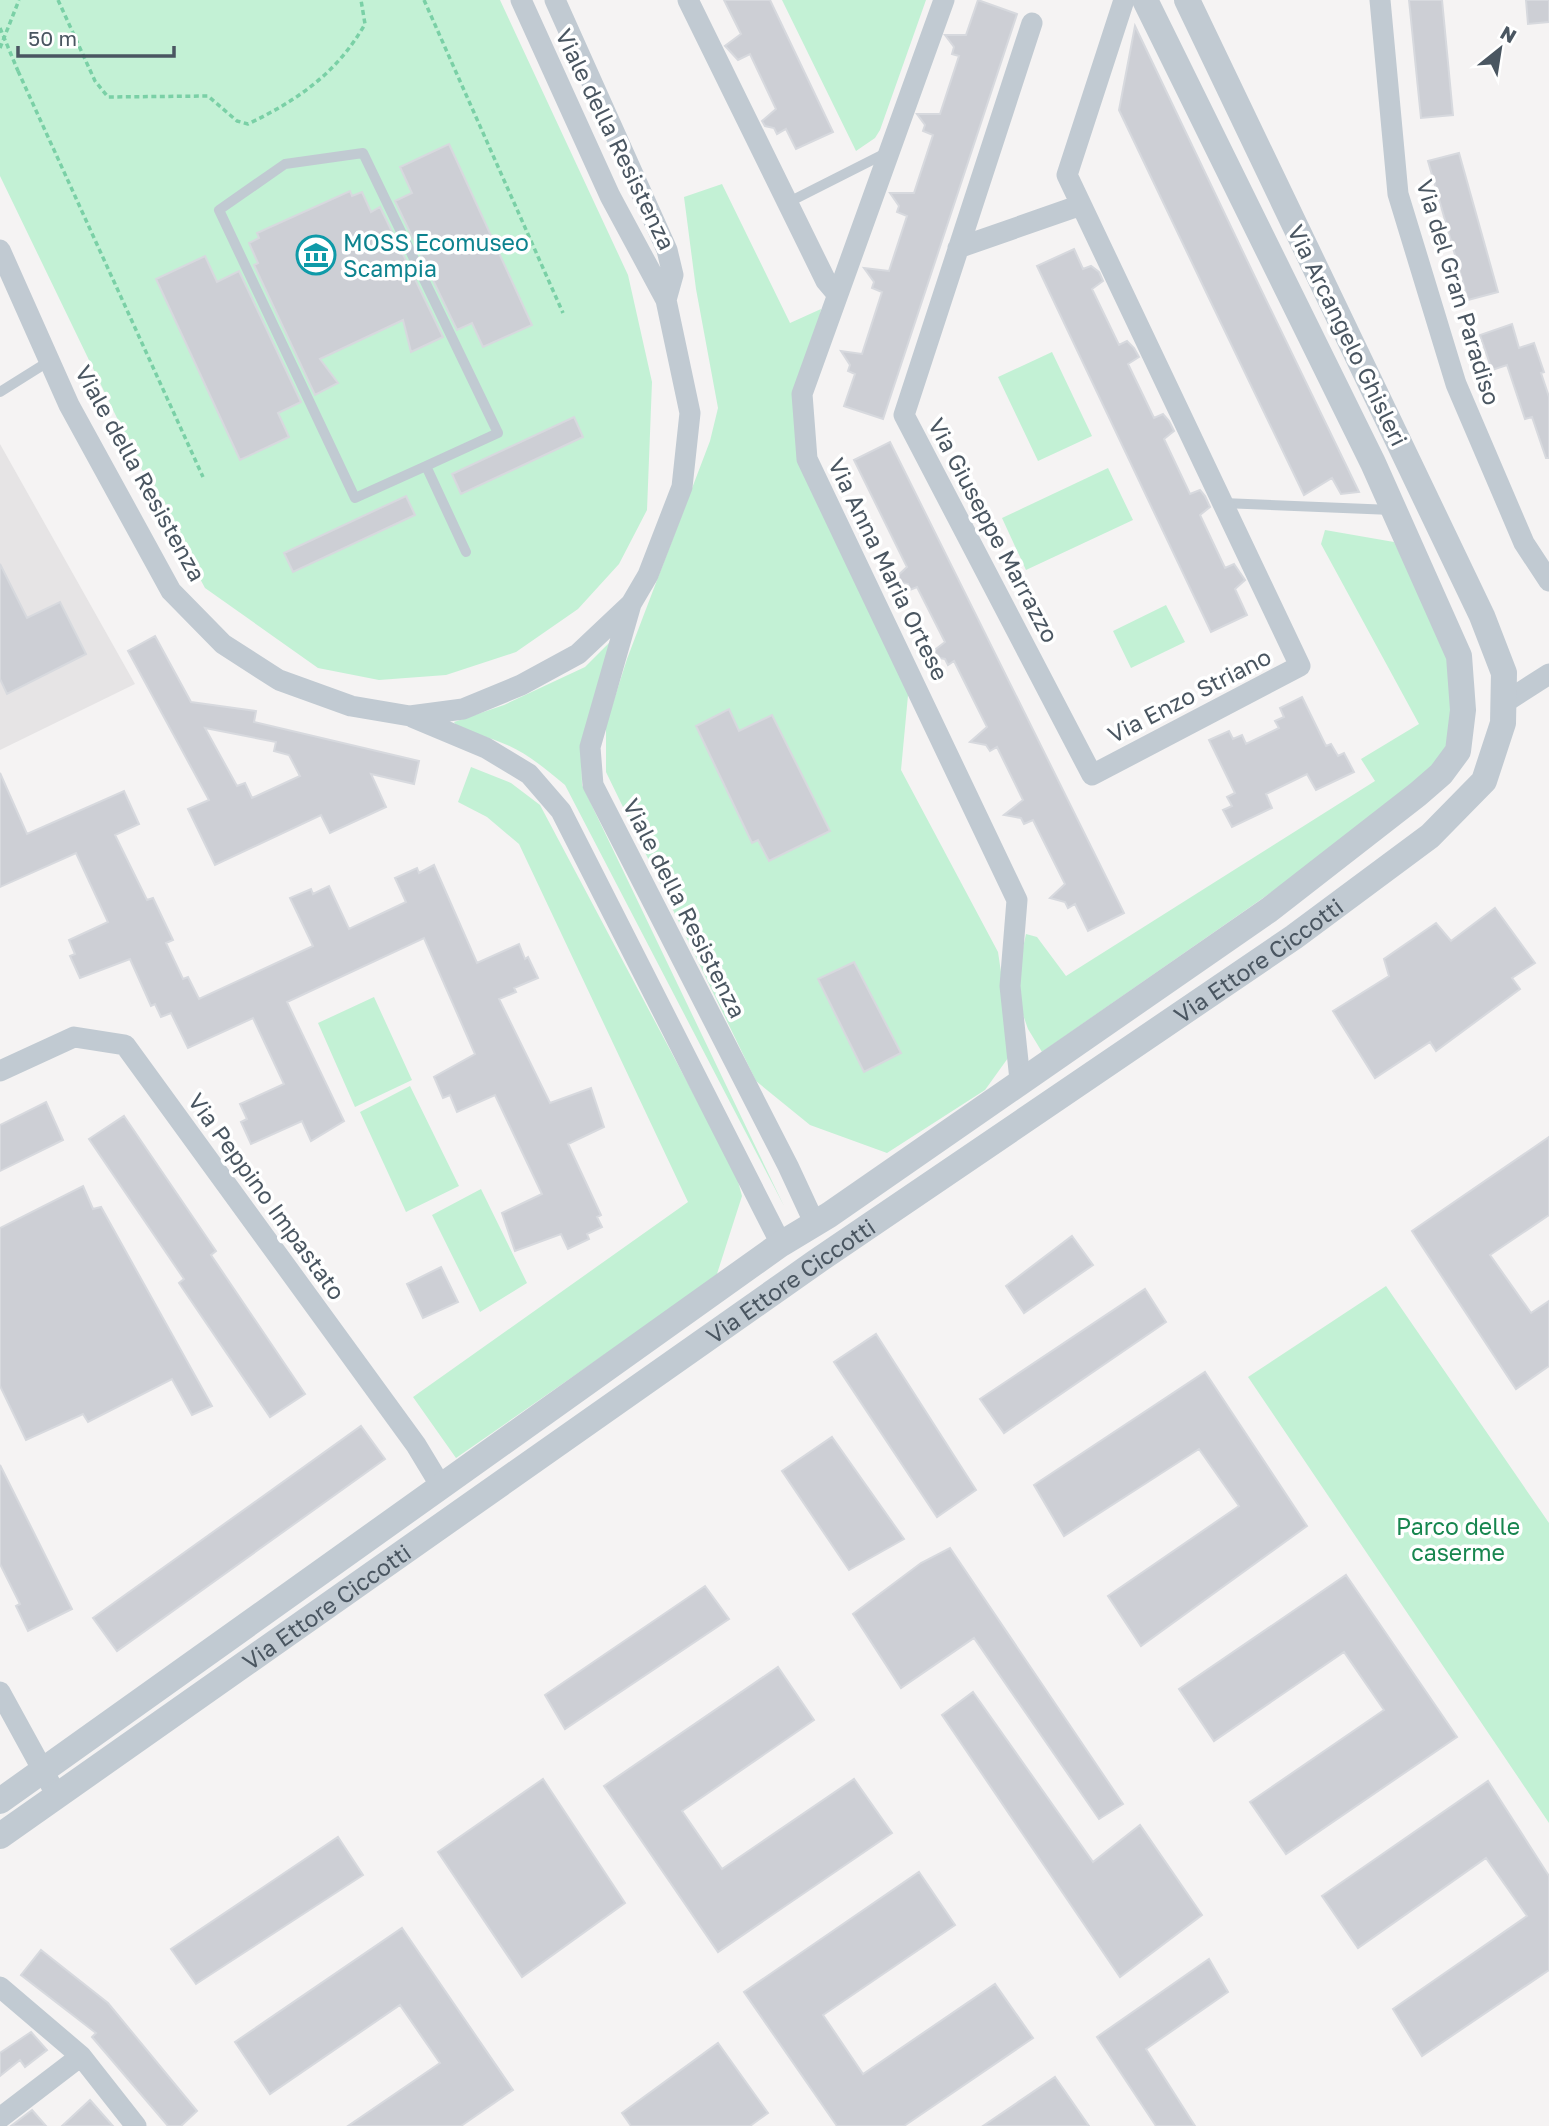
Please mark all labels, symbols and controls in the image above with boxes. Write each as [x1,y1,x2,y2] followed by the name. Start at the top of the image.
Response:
[18,14,173,58] scale bar
[1465,14,1535,84] north arrow
[1497,20,1521,47] text: N
[550,24,682,254] street label: Viale della Resistenza
[28,25,77,51] text: 50 m
[1411,176,1507,408] street label: Via del Gran Paradiso
[1282,220,1414,450] street label: Via Arcangelo Ghisleri
[343,228,529,282] place label: MOSS Ecomuseo Scampia
[295,234,337,276] museum icon: MOSS Ecomuseo Scampia
[70,360,212,586] street label: Viale della Resistenza
[923,413,1065,647] street label: Via Giuseppe Marrazzo
[823,453,955,685] street label: Via Anna Maria Ortese
[1103,642,1275,748] street label: Via Enzo Striano
[617,794,753,1022] street label: Viale della Resistenza
[1168,892,1348,1029] street label: Via Ettore Ciccotti
[183,1087,351,1305] street label: Via Peppino Impastato
[701,1212,880,1349] street label: Via Ettore Ciccotti
[1396,1512,1520,1566] park label: Parco delle caserme
[237,1538,416,1675] street label: Via Ettore Ciccotti

